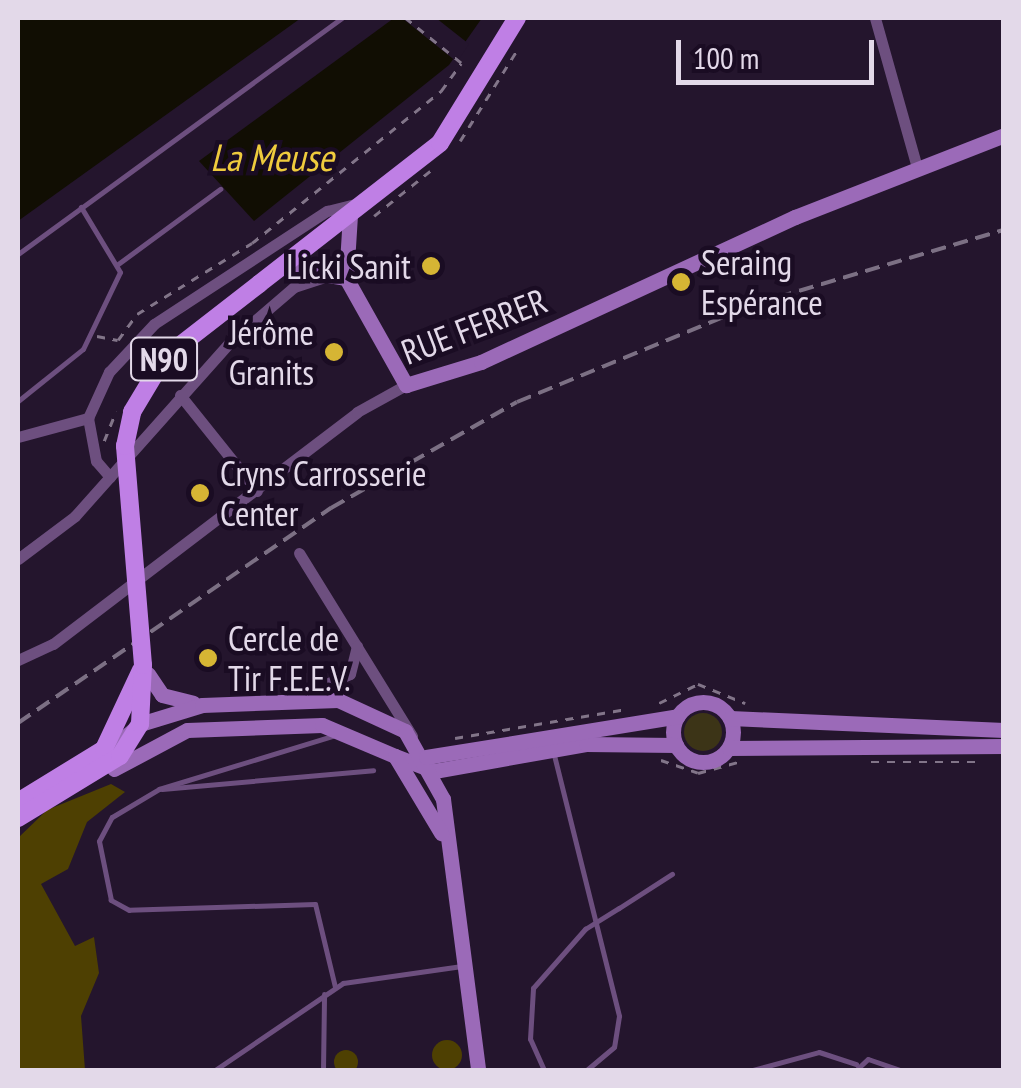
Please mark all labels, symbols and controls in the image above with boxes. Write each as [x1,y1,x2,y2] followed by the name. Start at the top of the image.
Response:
[681,20,878,82] scale bar
[693,38,759,77] text: 100 m
[210,134,334,180] water label: La Meuse
[701,241,823,323] place label: Seraing Espérance
[286,245,411,287] place label: Licki Sanit
[420,255,442,277] marker: Licki Sanit
[670,271,692,293] marker: Seraing Espérance
[395,279,553,373] street label: RUE FERRER
[229,311,314,393] place label: Jérôme Granits
[129,332,199,386] road number: N90
[323,341,345,363] marker: Jérôme Granits
[220,452,427,534] place label: Cryns Carrosserie Center
[189,482,211,504] marker: Cryns Carrosserie Center
[228,617,351,699] place label: Cercle de Tir F.E.E.V.
[197,647,219,669] marker: Cercle de Tir F.E.E.V.

